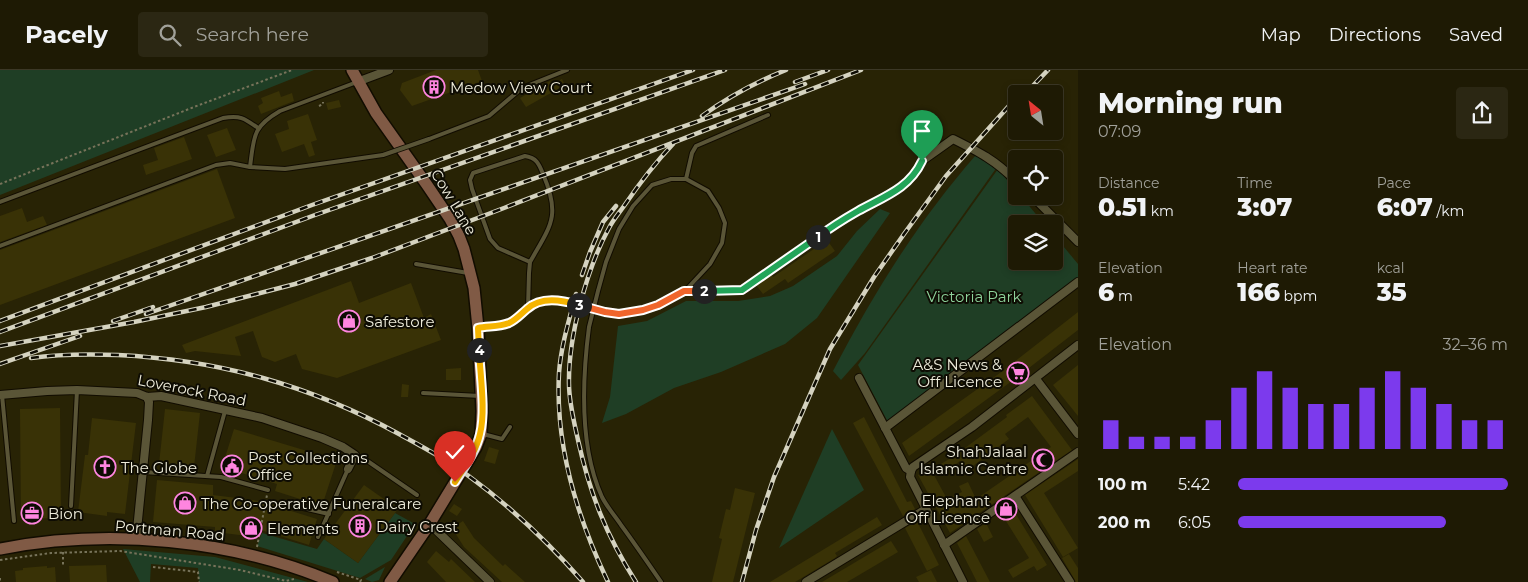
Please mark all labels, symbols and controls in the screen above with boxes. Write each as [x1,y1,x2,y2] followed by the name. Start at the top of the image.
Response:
[138,12,488,57] search box
[25,20,108,49] text: Pacely
[156,21,184,49] icon: search
[196,23,309,46] text: Search here
[1261,24,1301,46] text: Map
[1329,24,1421,46] text: Directions
[1449,24,1503,46] text: Saved
[422,75,446,99] building icon: Medow View Court
[450,78,592,97] place label: Medow View Court
[1008,85,1062,140] north arrow
[1008,85,1063,270] map controls
[1098,86,1283,120] text: Morning run
[1456,87,1508,139] button: share
[901,110,943,161] pin
[908,117,936,145] icon: arrive
[1098,122,1141,141] text: 07:09
[1008,150,1063,205] button: locate
[427,166,481,238] street label: Cow Lane
[1098,174,1160,192] text: Distance
[1237,174,1272,192] text: Time
[1377,174,1411,192] text: Pace
[1098,192,1147,222] text: 0.51
[1237,192,1292,222] text: 3:07
[1377,192,1433,222] text: 6:07
[1147,202,1174,220] text: km
[1433,202,1464,220] text: /km
[1008,215,1063,270] button: layers
[806,224,830,250] pin: 1
[816,228,821,246] text: 1
[1098,259,1163,277] text: Elevation
[1237,259,1308,277] text: Heart rate
[1377,259,1405,277] text: kcal
[1098,277,1114,307] text: 6
[1237,277,1280,307] text: 166
[1377,277,1407,307] text: 35
[692,278,716,304] pin: 2
[700,282,709,300] text: 2
[927,287,1022,306] park label: Victoria Park
[1114,287,1133,305] text: m
[1280,287,1317,305] text: bpm
[566,292,592,318] pin: 3
[575,296,584,314] text: 3
[337,309,361,333] shop icon: Safestore
[365,312,435,331] place label: Safestore
[1098,335,1172,354] text: Elevation
[1442,335,1508,354] text: 32–36 m
[466,338,492,362] pin: 4
[475,341,484,359] text: 4
[913,355,1002,391] place label: A&S News & Off Licence
[1006,361,1030,385] supermarket icon: A&S News & Off Licence
[136,370,248,410] street label: Loverock Road
[434,431,476,482] pin
[441,438,469,466] icon: check
[919,442,1027,478] place label: ShahJalaal Islamic Centre
[248,448,368,484] place label: Post Collections Office
[1031,448,1055,472] mosque icon: ShahJalaal Islamic Centre
[220,454,244,478] public building icon: Post Collections Office
[93,455,117,479] church icon: The Globe
[121,458,197,477] place label: The Globe
[1098,475,1147,494] text: 100 m
[1178,475,1210,494] text: 5:42
[173,491,197,515] shop icon: The Co-operative Funeralcare
[906,491,990,527] place label: Elephant Off Licence
[201,494,421,513] place label: The Co-operative Funeralcare
[994,497,1018,521] shop icon: Elephant Off Licence
[20,501,44,525] office icon: Bion
[48,504,83,523] place label: Bion
[1098,513,1150,532] text: 200 m
[1178,513,1211,532] text: 6:05
[348,514,372,538] building icon: Dairy Crest
[114,516,226,544] street label: Portman Road
[239,516,263,540] shop icon: Elements
[376,517,458,536] place label: Dairy Crest
[267,519,339,538] place label: Elements

